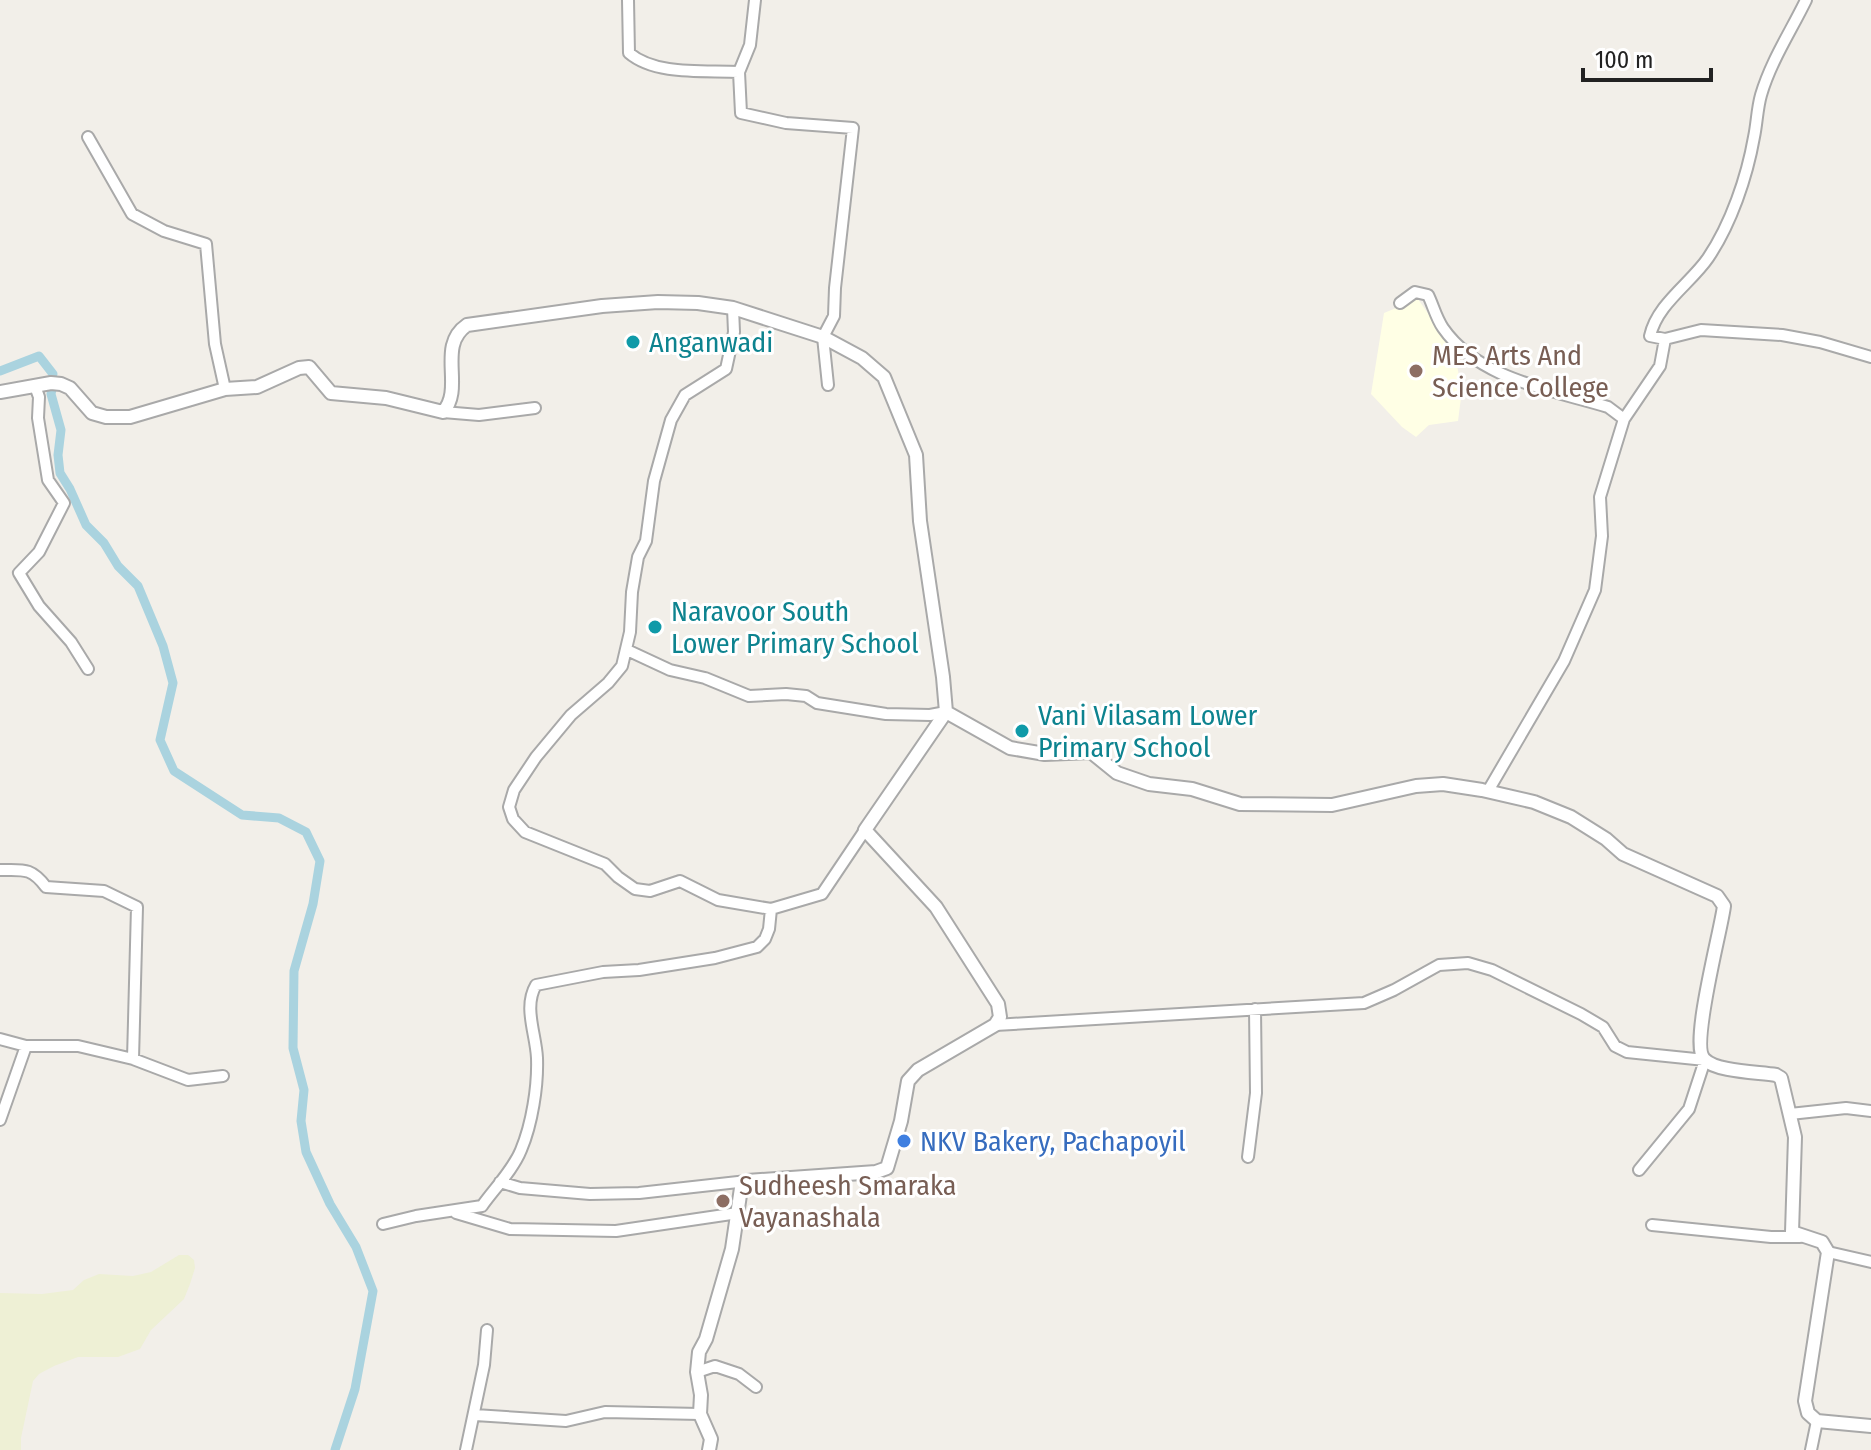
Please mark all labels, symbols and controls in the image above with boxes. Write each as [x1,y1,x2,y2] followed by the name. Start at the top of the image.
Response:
[1583,32,1711,82] scale bar
[1595,46,1653,74] text: 100 m
[649,326,773,359] place label: Anganwadi
[624,333,642,351] marker: Anganwadi
[1432,339,1609,404] place label: MES Arts And Science College
[1407,362,1425,380] marker: MES Arts And Science College
[671,595,919,660] place label: Naravoor South Lower Primary School
[646,618,664,636] marker: Naravoor South Lower Primary School
[1038,699,1258,764] place label: Vani Vilasam Lower Primary School
[1013,722,1031,740] marker: Vani Vilasam Lower Primary School
[920,1125,1186,1158] place label: NKV Bakery, Pachapoyil
[895,1132,913,1150] marker: NKV Bakery, Pachapoyil
[739,1169,956,1234] place label: Sudheesh Smaraka Vayanashala
[714,1192,732,1210] marker: Sudheesh Smaraka Vayanashala

